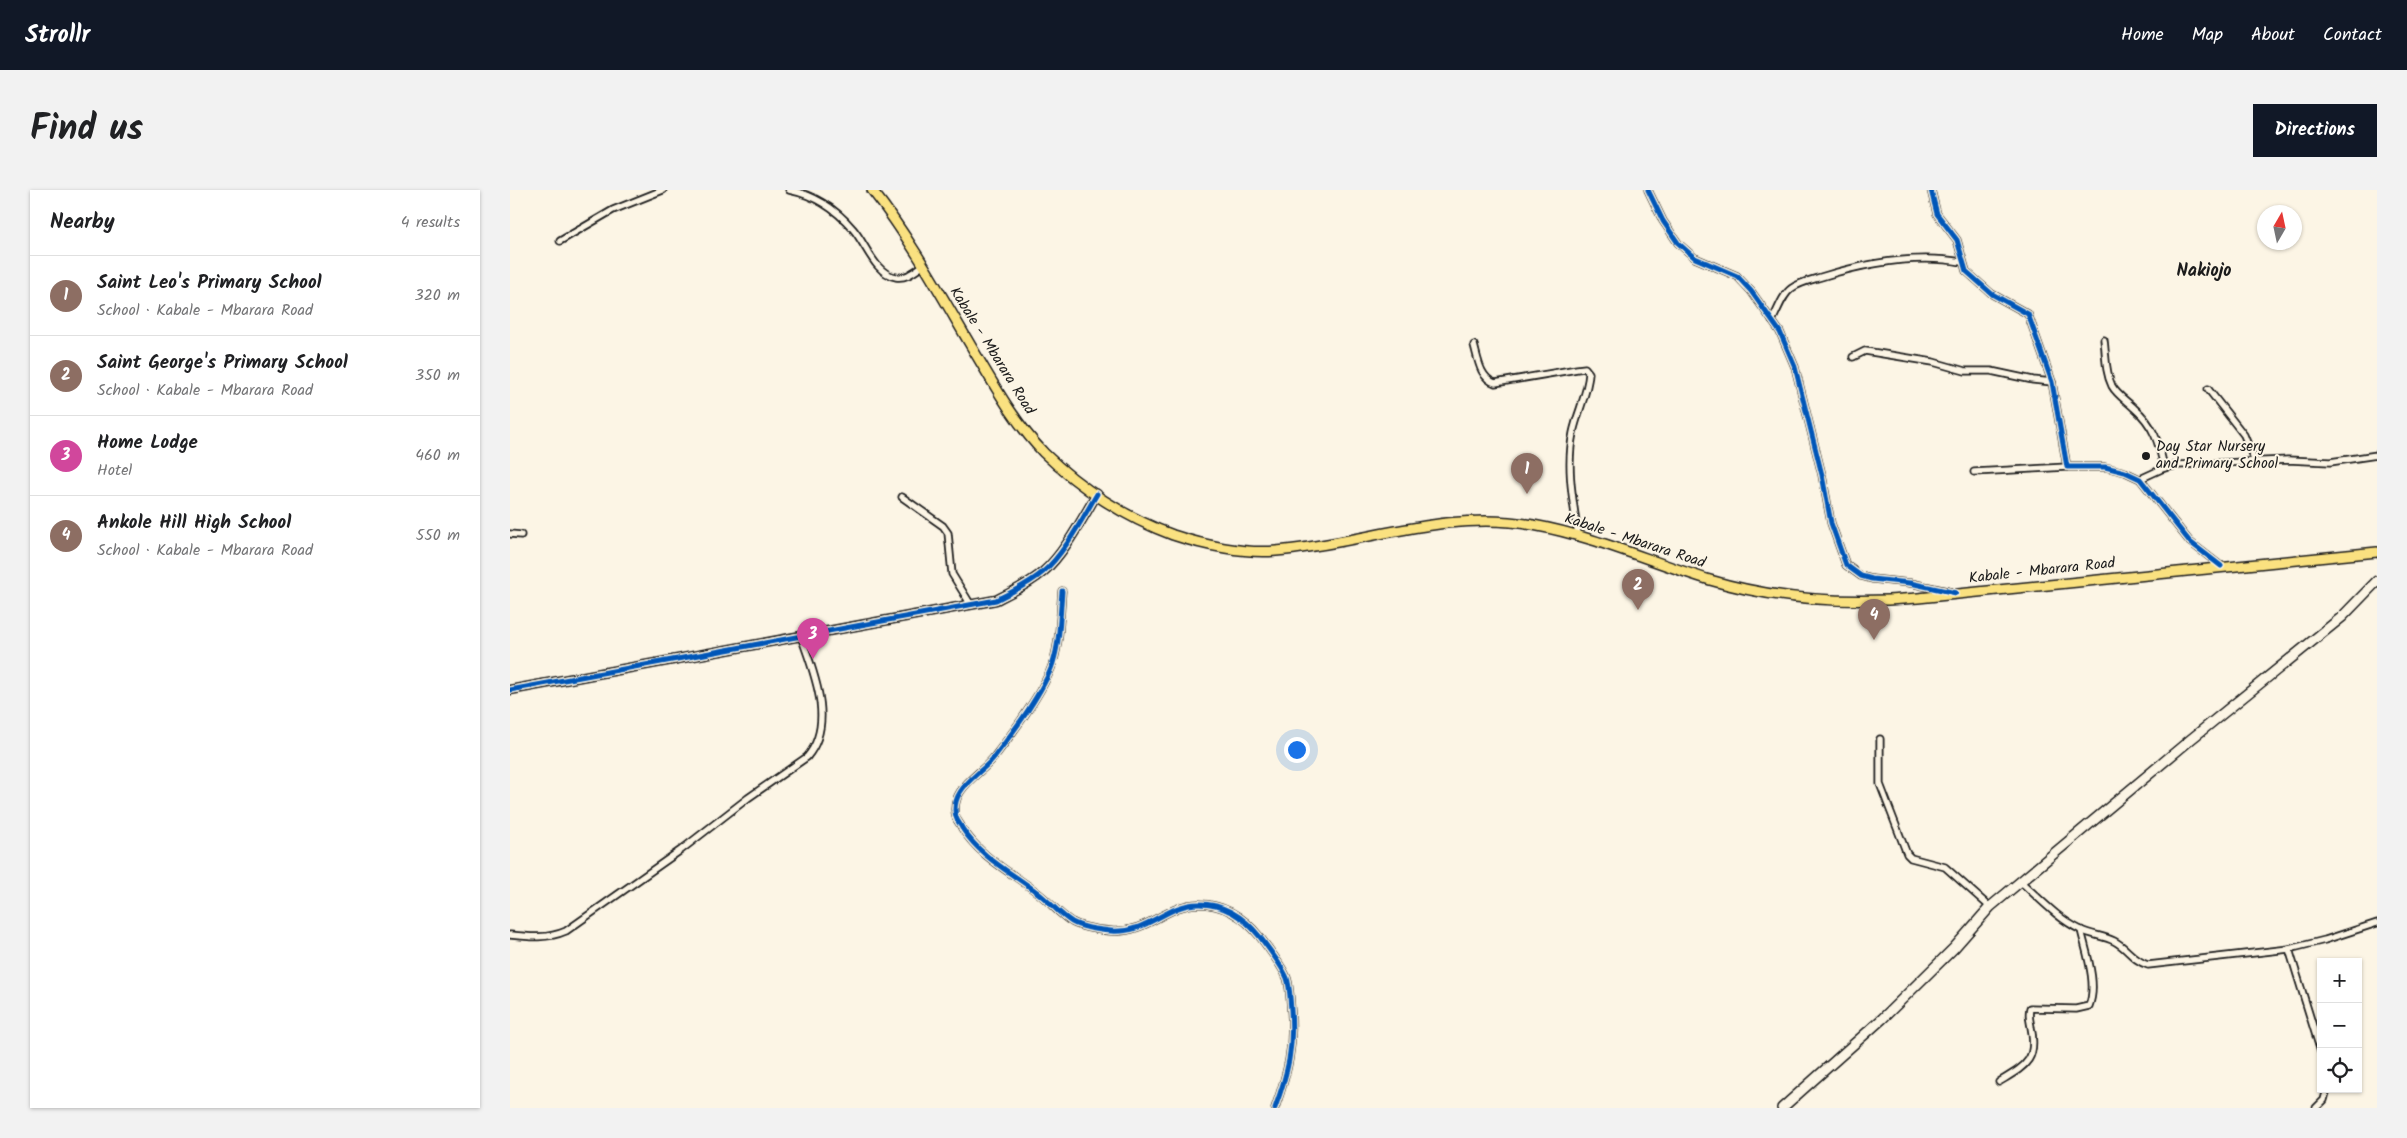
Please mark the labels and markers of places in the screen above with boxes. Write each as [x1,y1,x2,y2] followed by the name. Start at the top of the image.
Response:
[2156,435,2278,476] place label: Day Star Nursery and Primary School
[2140,450,2152,462] marker: Day Star Nursery and Primary School
[1511,453,1543,494] pin: 1
[1622,569,1654,610] pin: 2
[1858,599,1890,640] pin: 4
[797,618,829,659] pin: 3

